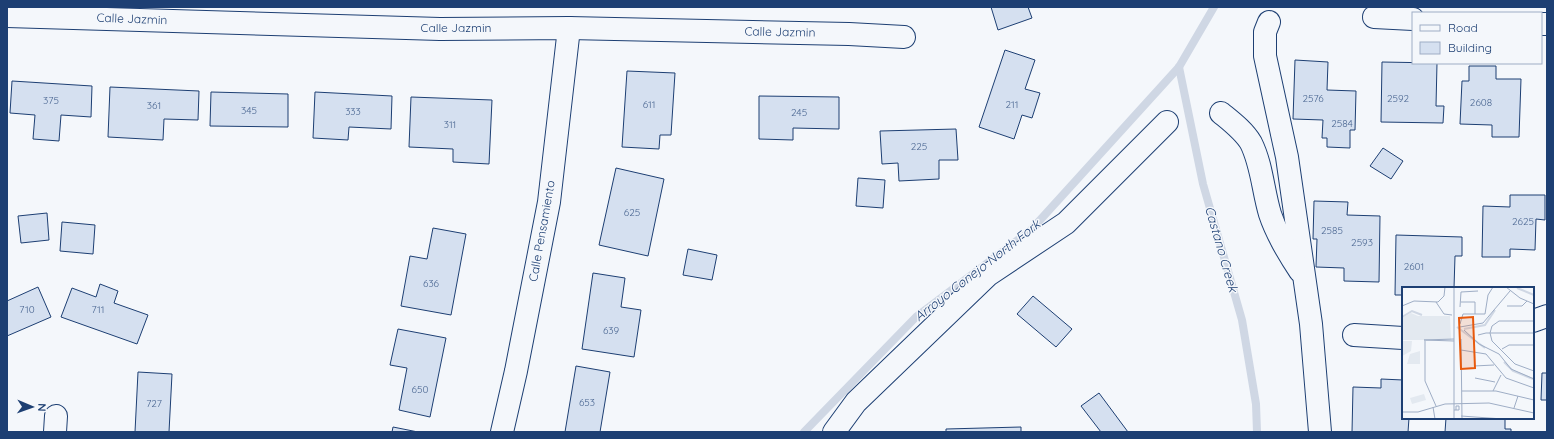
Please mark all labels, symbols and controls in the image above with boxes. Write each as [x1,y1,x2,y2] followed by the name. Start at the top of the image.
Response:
[96,10,168,27] street label: Calle Jazmin
[1412,12,1542,64] legend
[421,20,491,35] street label: Calle Jazmin
[1448,20,1478,35] text: Road
[744,23,816,40] street label: Calle Jazmin
[1448,40,1492,55] text: Building
[1302,92,1324,105] house number: 2576
[1387,92,1410,105] house number: 2592
[43,94,59,107] house number: 375
[1470,96,1492,109] house number: 2608
[643,98,655,111] house number: 611
[1006,98,1018,111] house number: 211
[147,99,161,112] house number: 361
[241,104,257,117] house number: 345
[345,105,361,118] house number: 333
[791,106,807,119] house number: 245
[1331,117,1353,130] house number: 2584
[444,118,456,131] house number: 311
[911,140,927,153] house number: 225
[525,179,558,283] street label: Calle Pensamiento
[1202,204,1242,295] water label: Castano Creek
[624,206,640,219] house number: 625
[911,215,1044,324] water label: Arroyo Conejo North Fork
[1512,215,1534,228] house number: 2625
[1321,224,1343,237] house number: 2585
[1351,236,1373,249] house number: 2593
[1404,260,1424,273] house number: 2601
[423,277,440,290] house number: 636
[1402,287,1534,419] inset map
[19,303,35,316] house number: 710
[91,303,105,316] house number: 711
[603,324,620,337] house number: 639
[412,383,428,396] house number: 650
[12,387,52,427] north arrow
[579,396,595,409] house number: 653
[146,397,162,410] house number: 727
[35,403,49,412] text: N

